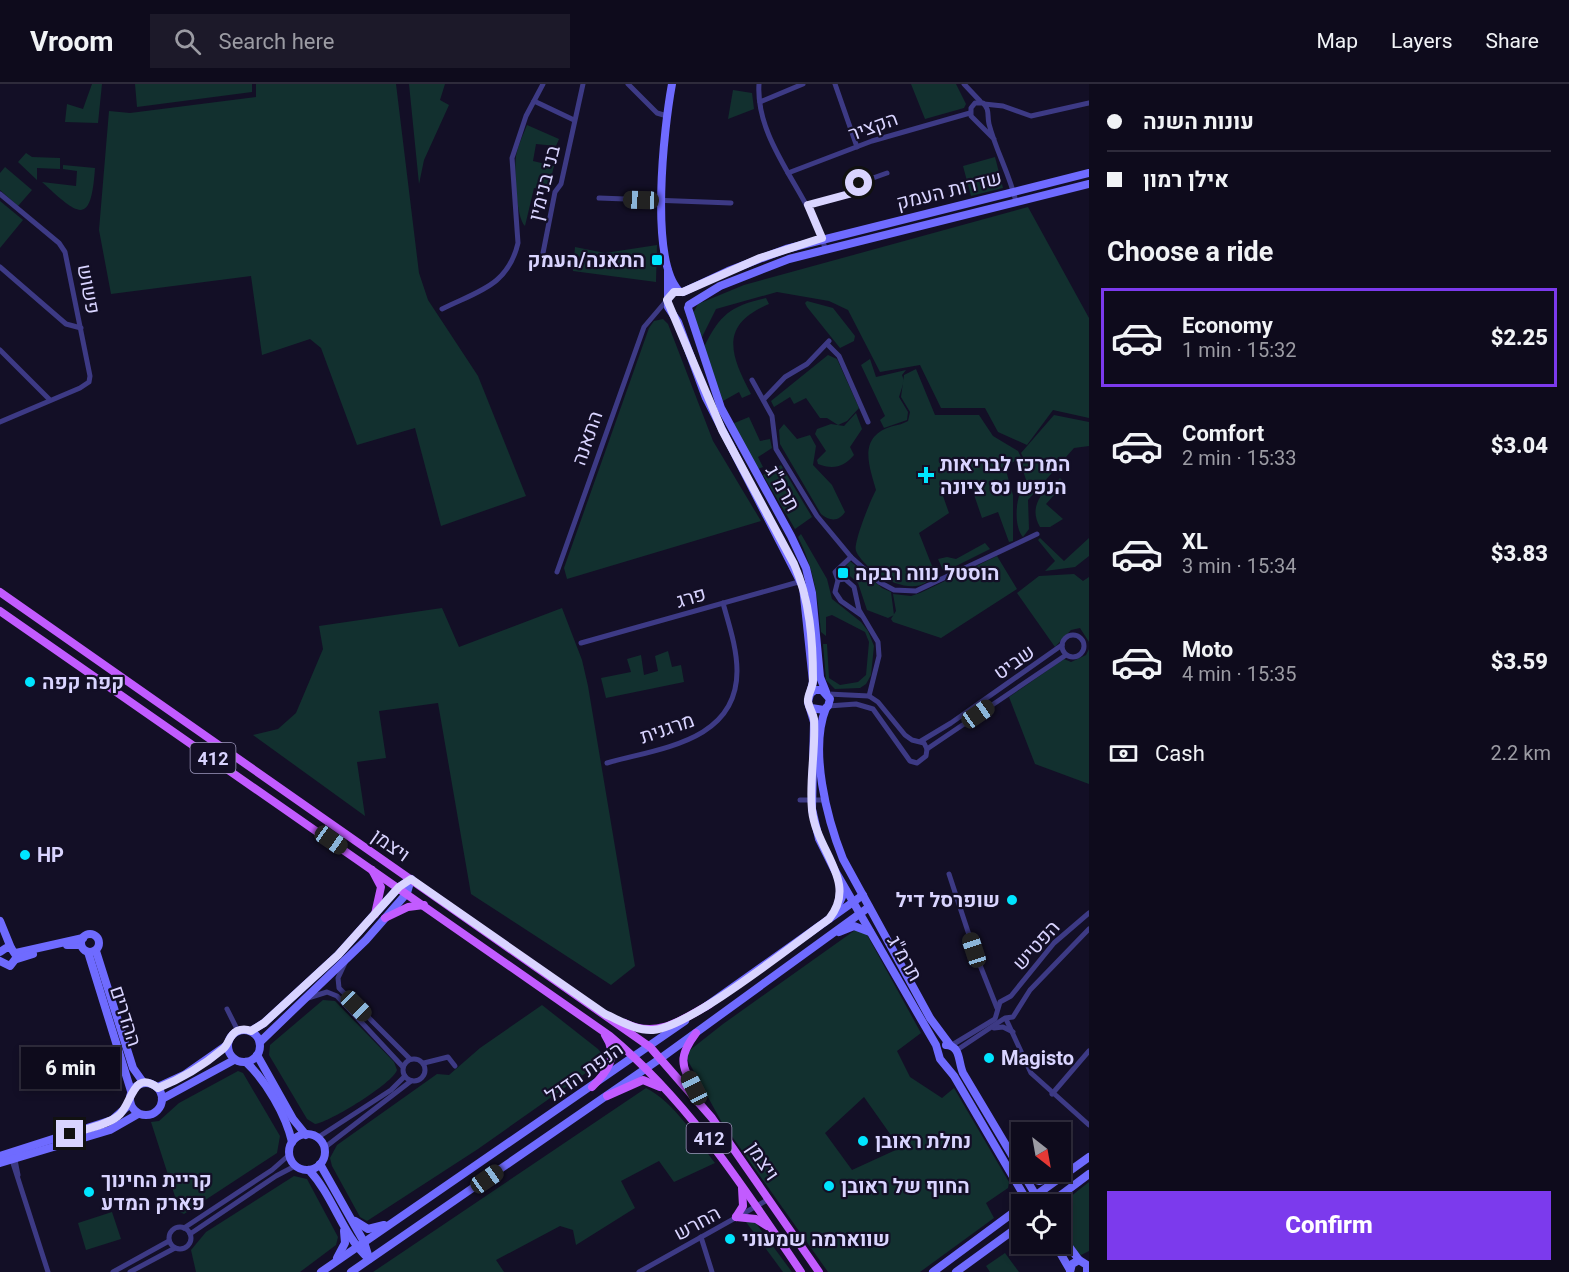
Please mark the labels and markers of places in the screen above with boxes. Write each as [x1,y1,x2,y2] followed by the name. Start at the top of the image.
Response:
[527,248,645,272] place label: התאנה/העמק
[650,253,664,267] marker: התאנה/העמק
[940,452,1070,499] place label: המרכז לבריאות הנפש נס ציונה
[917,466,935,484] marker: המרכז לבריאות הנפש נס ציונה
[855,561,1000,585] place label: הוסטל נווה רבקה
[836,566,850,580] marker: הוסטל נווה רבקה
[42,670,124,694] place label: קפה קפה
[23,675,37,689] marker: קפה קפה
[37,843,64,867] place label: HP
[18,848,32,862] marker: HP
[896,888,1000,912] place label: שופרסל דיל
[1005,893,1019,907] marker: שופרסל דיל
[1001,1046,1074,1070] place label: Magisto
[982,1051,996,1065] marker: Magisto
[875,1129,971,1153] place label: נחלת ראובן
[856,1134,870,1148] marker: נחלת ראובן
[101,1168,212,1215] place label: קריית החינוך פארק המדע
[841,1174,970,1198] place label: החוף של ראובן
[822,1179,836,1193] marker: החוף של ראובן
[82,1185,96,1199] marker: קריית החינוך פארק המדע
[742,1227,890,1251] place label: שווארמה שמעוני
[723,1232,737,1246] marker: שווארמה שמעוני

